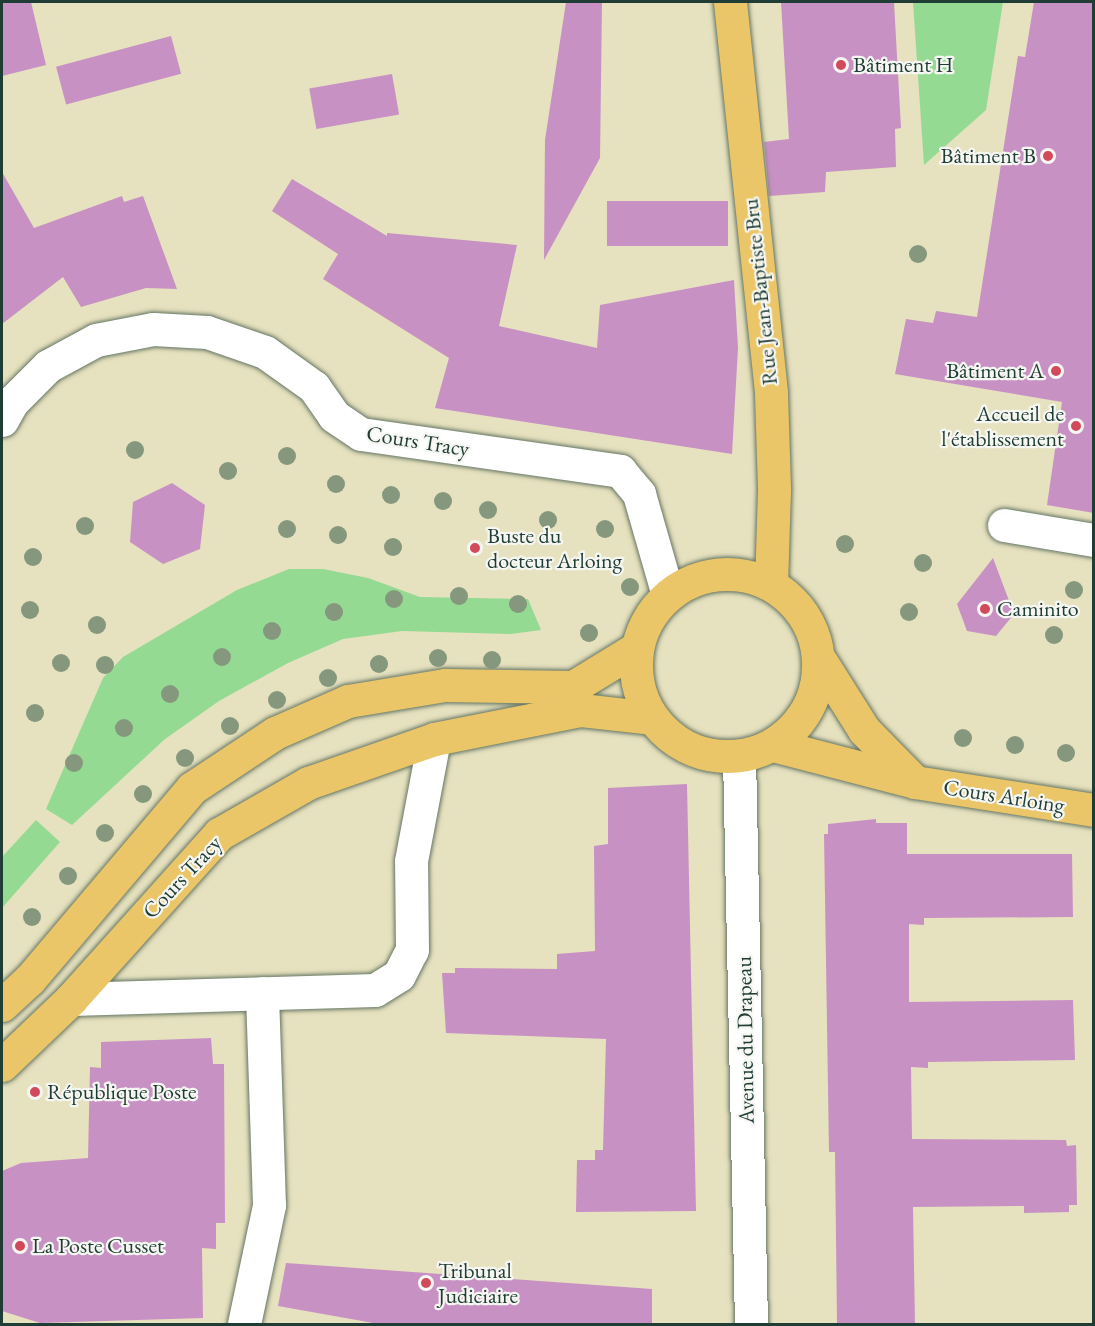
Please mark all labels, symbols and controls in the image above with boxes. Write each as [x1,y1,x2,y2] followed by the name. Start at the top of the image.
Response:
[853,52,953,78] place label: Bâtiment H
[834,58,848,72] marker: Bâtiment H
[940,143,1036,169] place label: Bâtiment B
[1041,149,1055,163] marker: Bâtiment B
[737,198,783,386] street label: Rue Jean-Baptiste Bru
[946,358,1044,384] place label: Bâtiment A
[1049,364,1063,378] marker: Bâtiment A
[941,400,1064,452] place label: Accueil de l'établissement
[1069,419,1083,433] marker: Accueil de l'établissement
[365,420,471,462] street label: Cours Tracy
[487,522,622,574] place label: Buste du docteur Arloing
[468,541,482,555] marker: Buste du docteur Arloing
[997,596,1079,622] place label: Caminito
[978,602,992,616] marker: Caminito
[942,773,1066,819] street label: Cours Arloing
[137,830,227,924] street label: Cours Tracy
[730,956,760,1124] street label: Avenue du Drapeau
[47,1079,197,1105] place label: République Poste
[28,1085,42,1099] marker: République Poste
[32,1233,164,1259] place label: La Poste Cusset
[13,1239,27,1253] marker: La Poste Cusset
[438,1257,518,1308] place label: Tribunal Judiciaire
[419,1276,433,1290] marker: Tribunal Judiciaire

